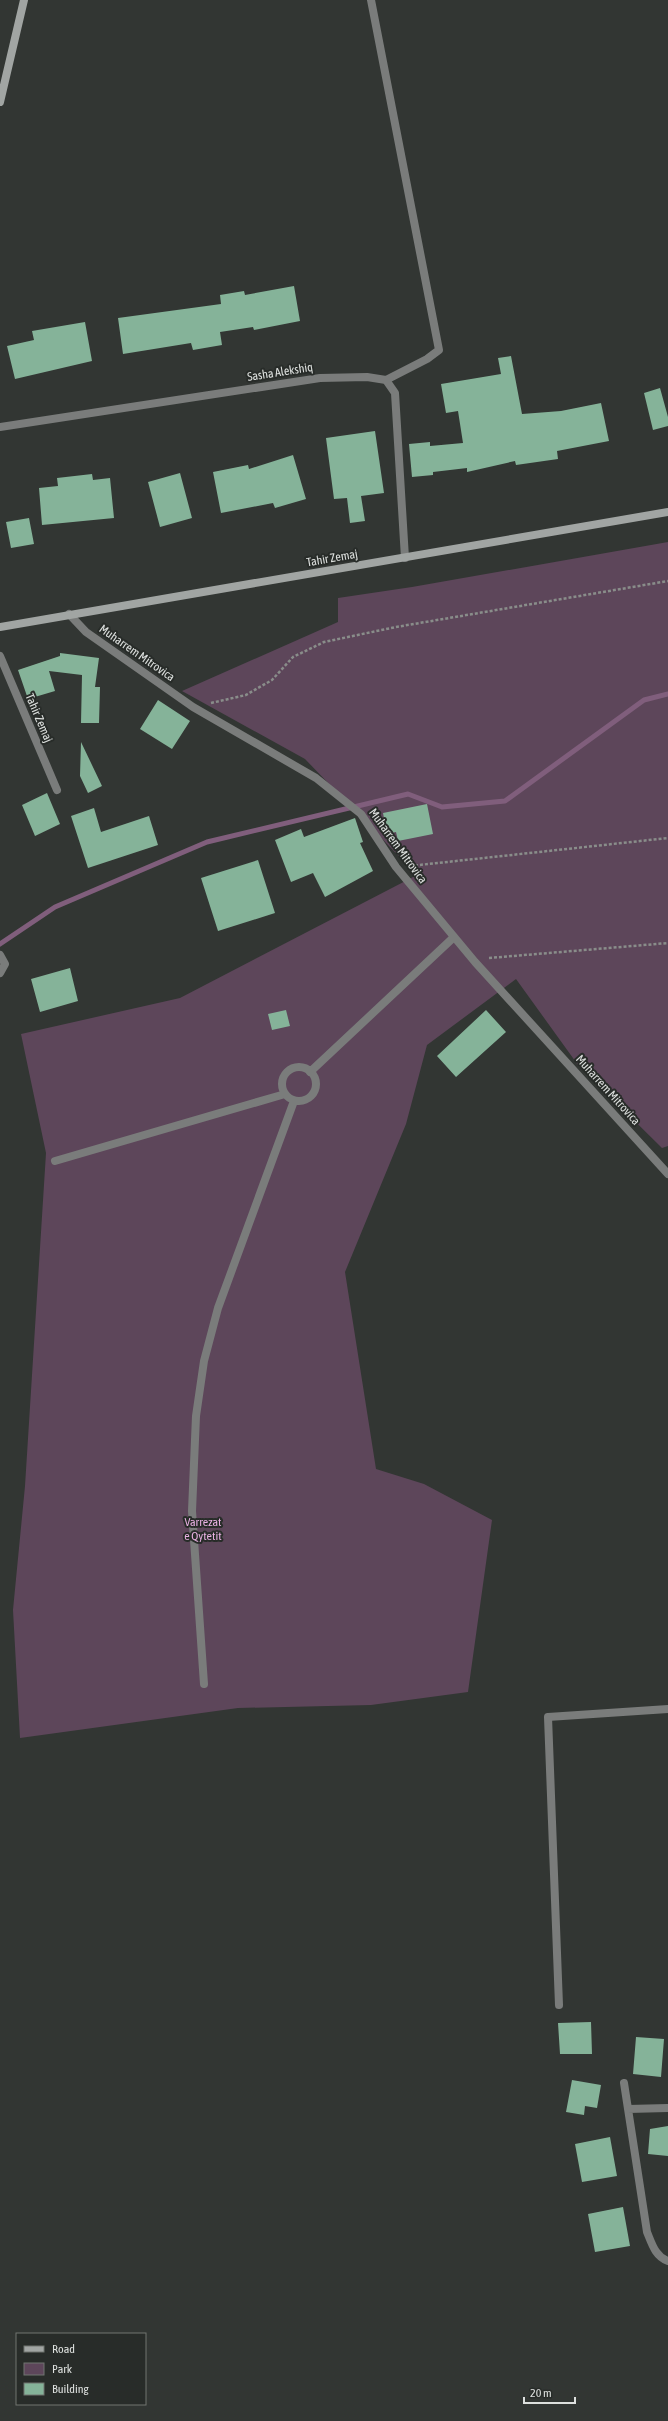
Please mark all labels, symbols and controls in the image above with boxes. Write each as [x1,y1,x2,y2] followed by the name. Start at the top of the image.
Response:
[246,360,314,384] street label: Sasha Alekshiq
[305,547,359,569] street label: Tahir Zemaj
[96,622,178,684] street label: Muharrem Mitrovica
[22,692,56,744] street label: Tahir Zemaj
[366,806,430,886] street label: Muharrem Mitrovica
[573,1052,643,1128] street label: Muharrem Mitrovica
[184,1515,222,1543] park label: Varrezat e Qytetit
[16,2333,146,2405] legend
[52,2342,75,2356] text: Road
[52,2362,73,2376] text: Park
[524,2379,575,2405] scale bar
[52,2382,90,2396] text: Building
[530,2386,552,2400] text: 20 m

